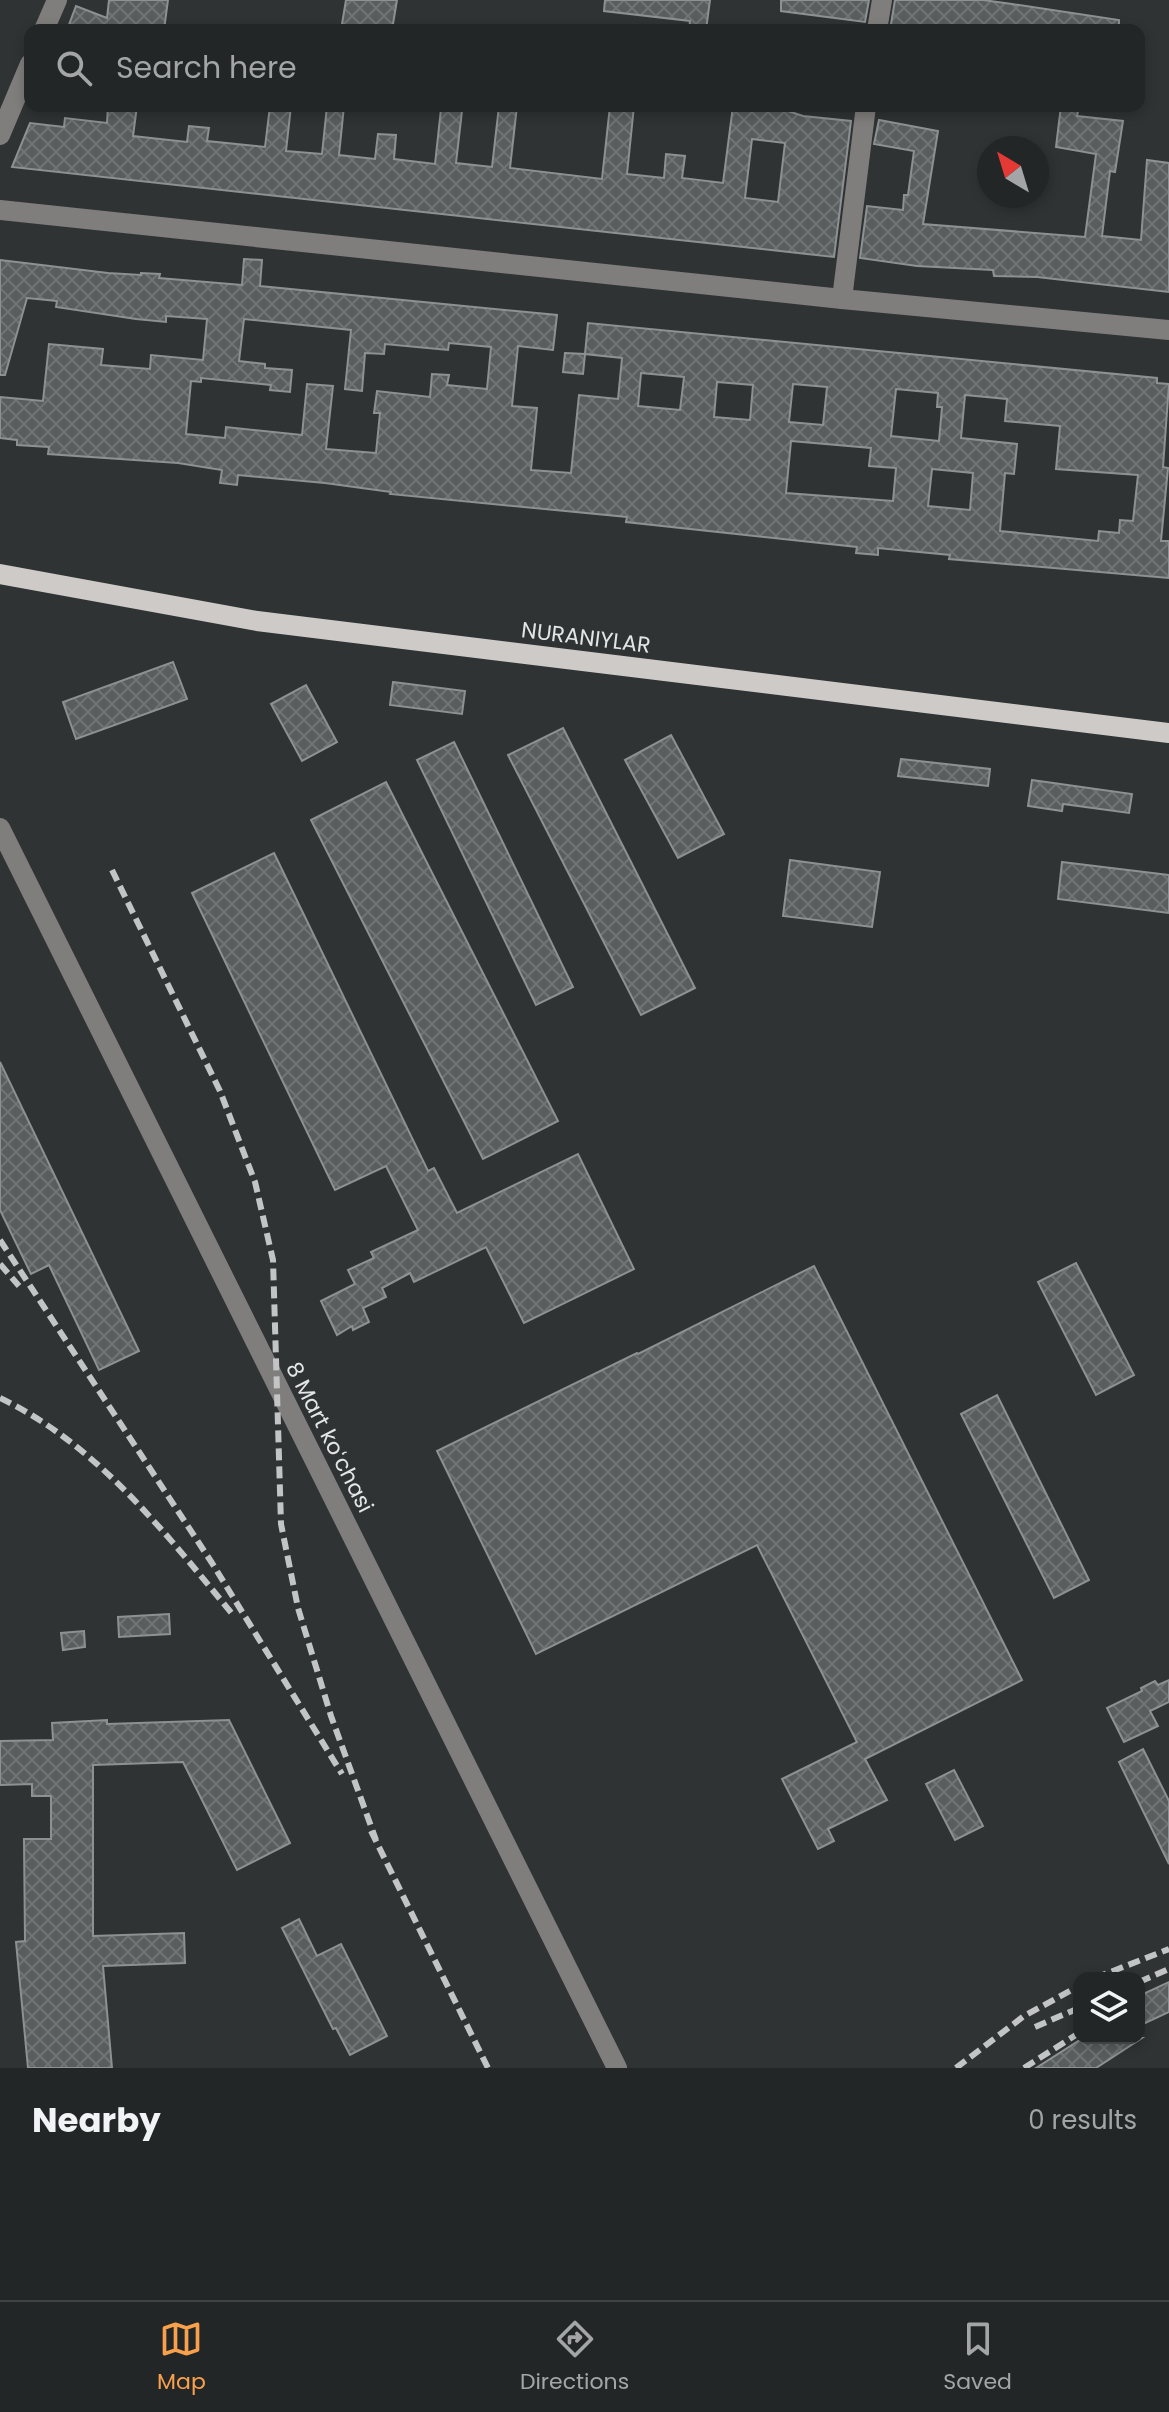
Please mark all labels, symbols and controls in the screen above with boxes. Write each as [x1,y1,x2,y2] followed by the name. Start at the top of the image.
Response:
[24,24,1145,112] search box
[52,46,96,90] icon: search
[116,46,297,89] text: Search here
[977,136,1049,208] north arrow
[520,614,652,661] street label: NURANIYLAR
[278,1357,381,1518] street label: 8 Mart koʻchasi
[1073,1972,1145,2044] map controls
[1073,1972,1145,2044] button: layers
[32,2096,161,2144] text: Nearby
[1028,2102,1137,2138] text: 0 results
[157,2317,206,2398] tab: Map
[520,2317,629,2398] tab: Directions
[943,2317,1012,2398] tab: Saved

